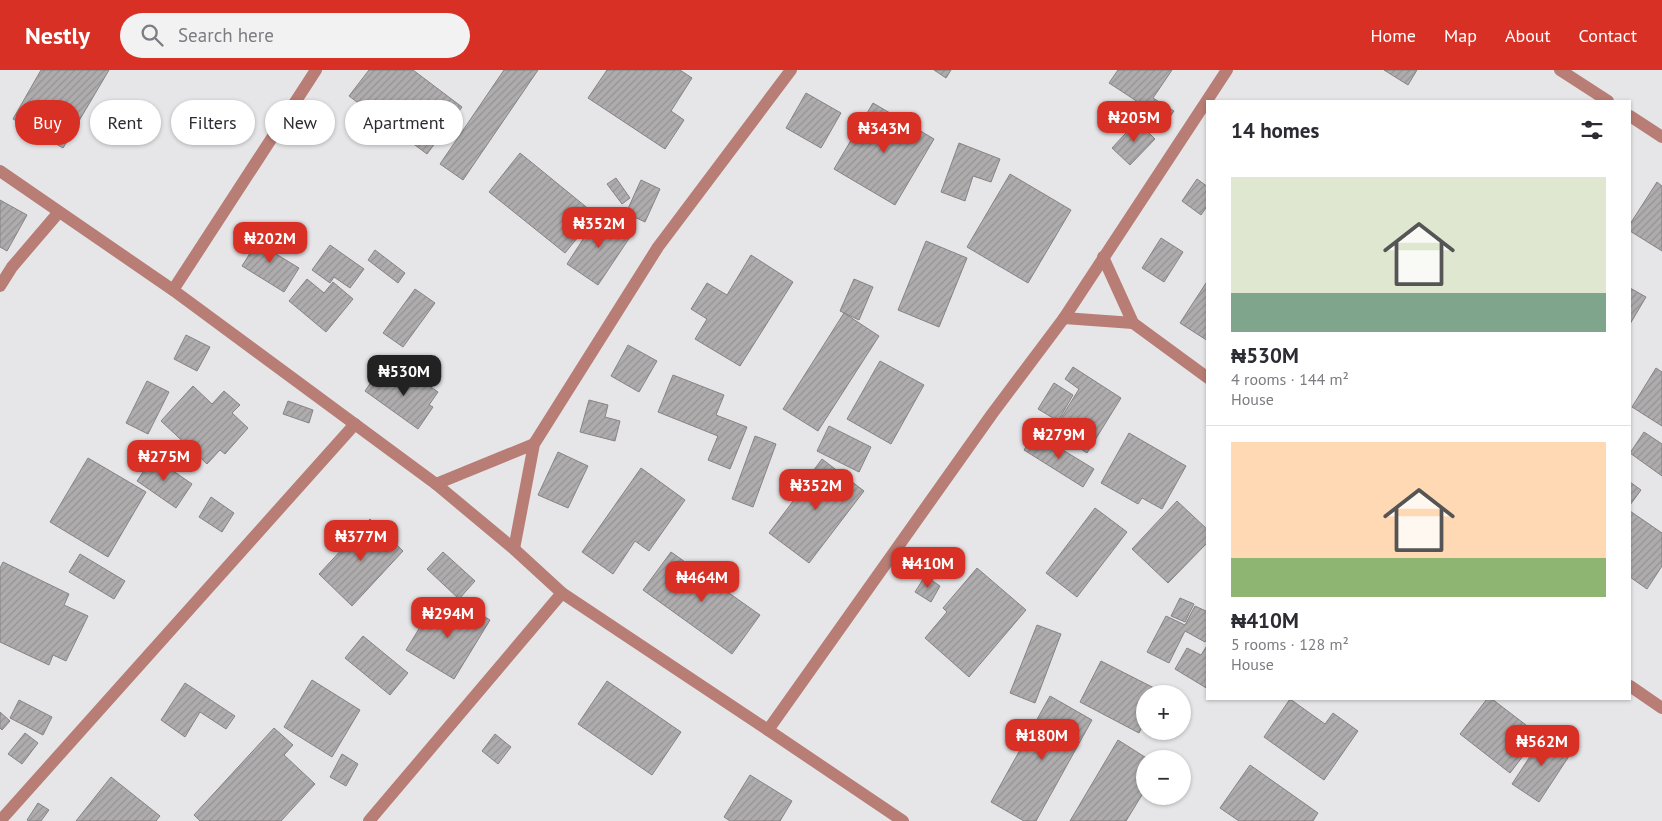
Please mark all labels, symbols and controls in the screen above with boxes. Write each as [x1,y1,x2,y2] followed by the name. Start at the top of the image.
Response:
[120,13,470,58] search box
[25,20,90,51] text: Nestly
[138,21,166,49] icon: search
[178,23,274,47] text: Search here
[1370,24,1416,47] text: Home
[1444,24,1477,47] text: Map
[1505,24,1551,47] text: About
[1579,24,1637,47] text: Contact
[15,100,80,145] chip: Buy
[90,100,161,145] chip: Rent
[171,100,255,145] chip: Filters
[265,100,335,145] chip: New
[345,100,463,145] chip: Apartment
[1099,100,1169,143] pin: ₦205M
[1108,107,1160,127] text: ₦205M
[849,112,919,154] pin: ₦343M
[1578,116,1606,144] icon: filters
[1231,117,1319,144] text: 14 homes
[858,118,910,138] text: ₦343M
[564,206,634,249] pin: ₦352M
[1374,209,1464,299] icon: home
[573,213,625,233] text: ₦352M
[235,222,305,264] pin: ₦202M
[244,228,296,248] text: ₦202M
[1231,342,1299,369] text: ₦530M
[369,354,439,397] pin: ₦530M
[378,361,430,381] text: ₦530M
[1231,369,1349,389] text: 4 rooms · 144 m²
[1231,389,1274,409] text: House
[1024,418,1094,460] pin: ₦279M
[1033,424,1085,444] text: ₦279M
[129,440,199,482] pin: ₦275M
[138,446,190,466] text: ₦275M
[781,468,851,511] pin: ₦352M
[790,475,842,495] text: ₦352M
[1374,475,1464,565] icon: home
[326,520,396,562] pin: ₦377M
[335,526,387,546] text: ₦377M
[893,546,963,589] pin: ₦410M
[902,553,954,573] text: ₦410M
[667,560,737,603] pin: ₦464M
[676,567,728,587] text: ₦464M
[413,596,483,639] pin: ₦294M
[422,603,474,623] text: ₦294M
[1231,607,1299,634] text: ₦410M
[1231,634,1349,654] text: 5 rooms · 128 m²
[1231,654,1274,674] text: House
[1136,685,1191,805] map controls
[1136,685,1191,740] button: +
[1007,718,1077,761] pin: ₦180M
[1507,724,1577,767] pin: ₦562M
[1016,725,1068,745] text: ₦180M
[1516,731,1568,751] text: ₦562M
[1136,750,1191,805] button: −

